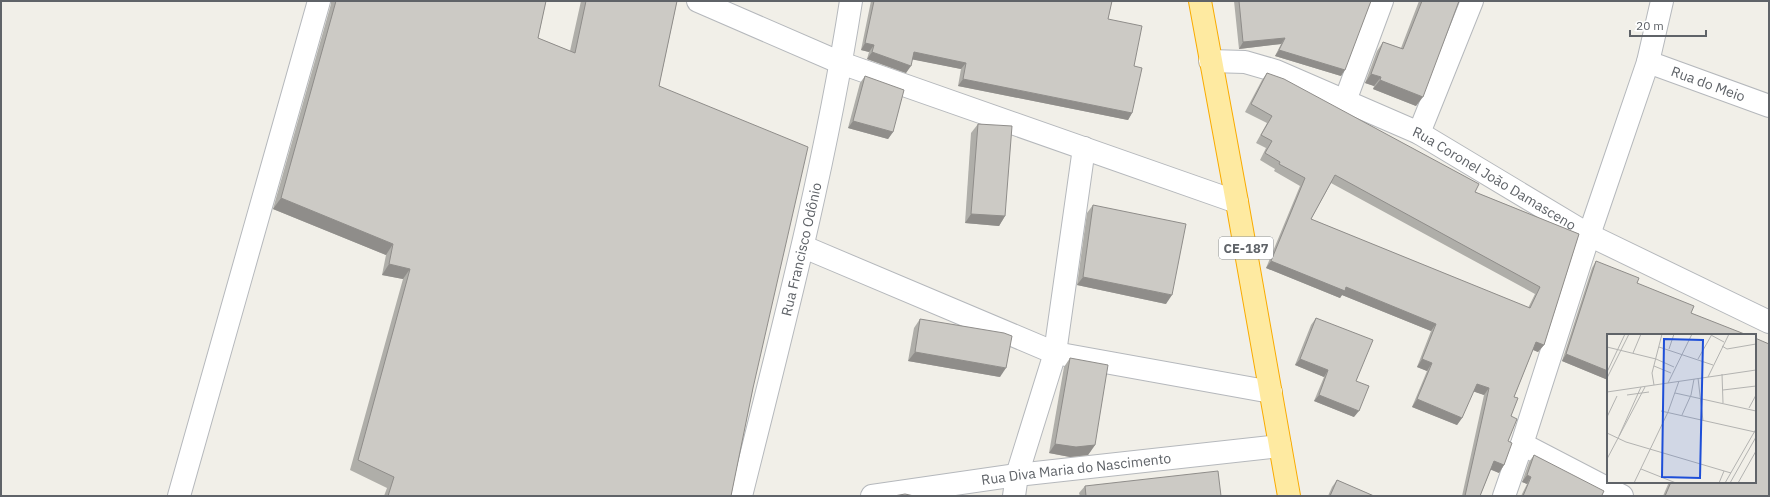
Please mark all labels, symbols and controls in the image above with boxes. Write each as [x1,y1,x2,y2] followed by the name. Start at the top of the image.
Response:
[1630,12,1706,38] scale bar
[1636,18,1664,33] text: 20 m
[1669,62,1748,106] street label: Rua do Meio
[1410,122,1579,234] street label: Rua Coronel João Damasceno
[777,181,825,318] street label: Rua Francisco Odônio
[1219,237,1273,259] road number: CE-187
[1607,334,1756,483] inset map
[980,449,1172,489] street label: Rua Diva Maria do Nascimento

